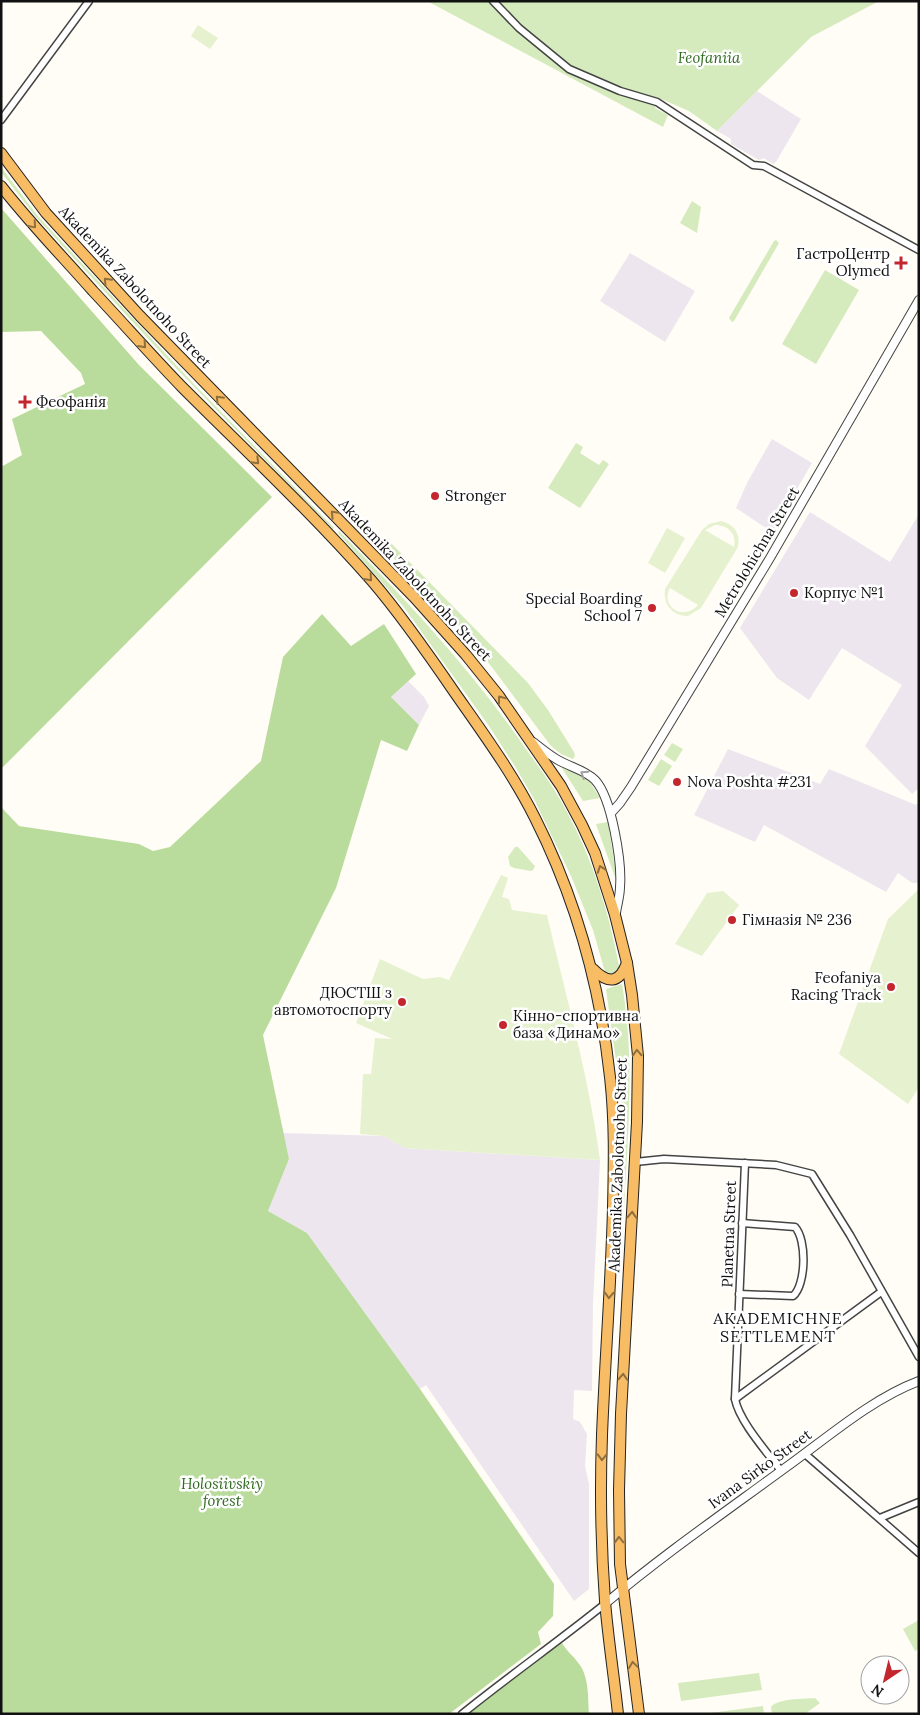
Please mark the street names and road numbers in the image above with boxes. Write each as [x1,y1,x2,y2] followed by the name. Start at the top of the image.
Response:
[54,201,216,372] street label: Akademika Zabolotnoho Street
[710,483,803,620] street label: Metrolohichna Street
[334,494,496,665] street label: Akademika Zabolotnoho Street
[604,1057,631,1274] street label: Akademika Zabolotnoho Street
[717,1180,740,1288] street label: Planetna Street
[704,1425,815,1512] street label: Ivana Sirko Street

